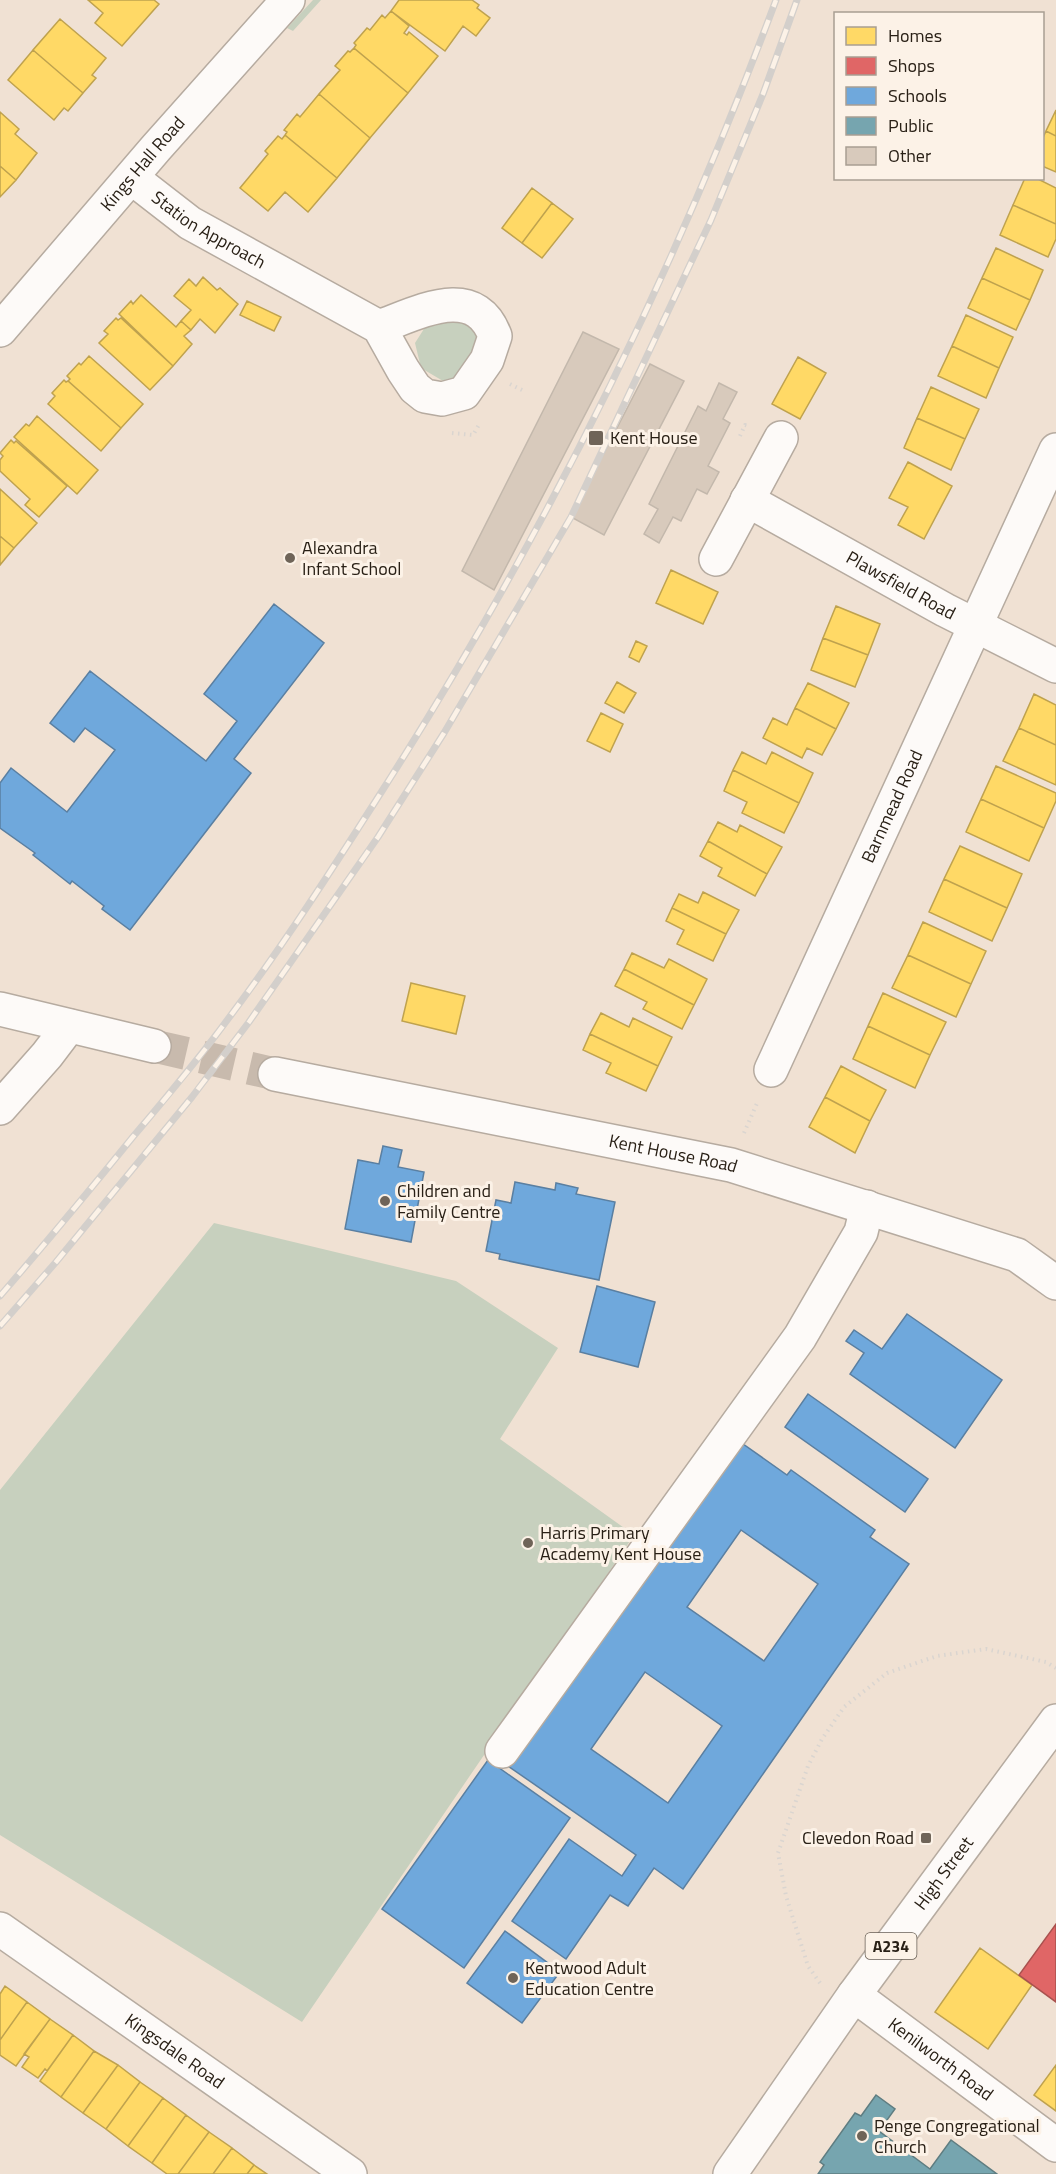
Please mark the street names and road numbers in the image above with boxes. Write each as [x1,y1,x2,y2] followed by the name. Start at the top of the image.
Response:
[93,110,191,217] street label: Kings Hall Road
[146,184,271,275] street label: Station Approach
[841,544,961,626] street label: Plawsfield Road
[854,745,929,867] street label: Barnmead Road
[607,1127,741,1179] street label: Kent House Road
[907,1830,980,1915] street label: High Street
[866,1933,916,1959] road number: A234
[119,2006,230,2095] street label: Kingsdale Road
[883,2011,999,2107] street label: Kenilworth Road

